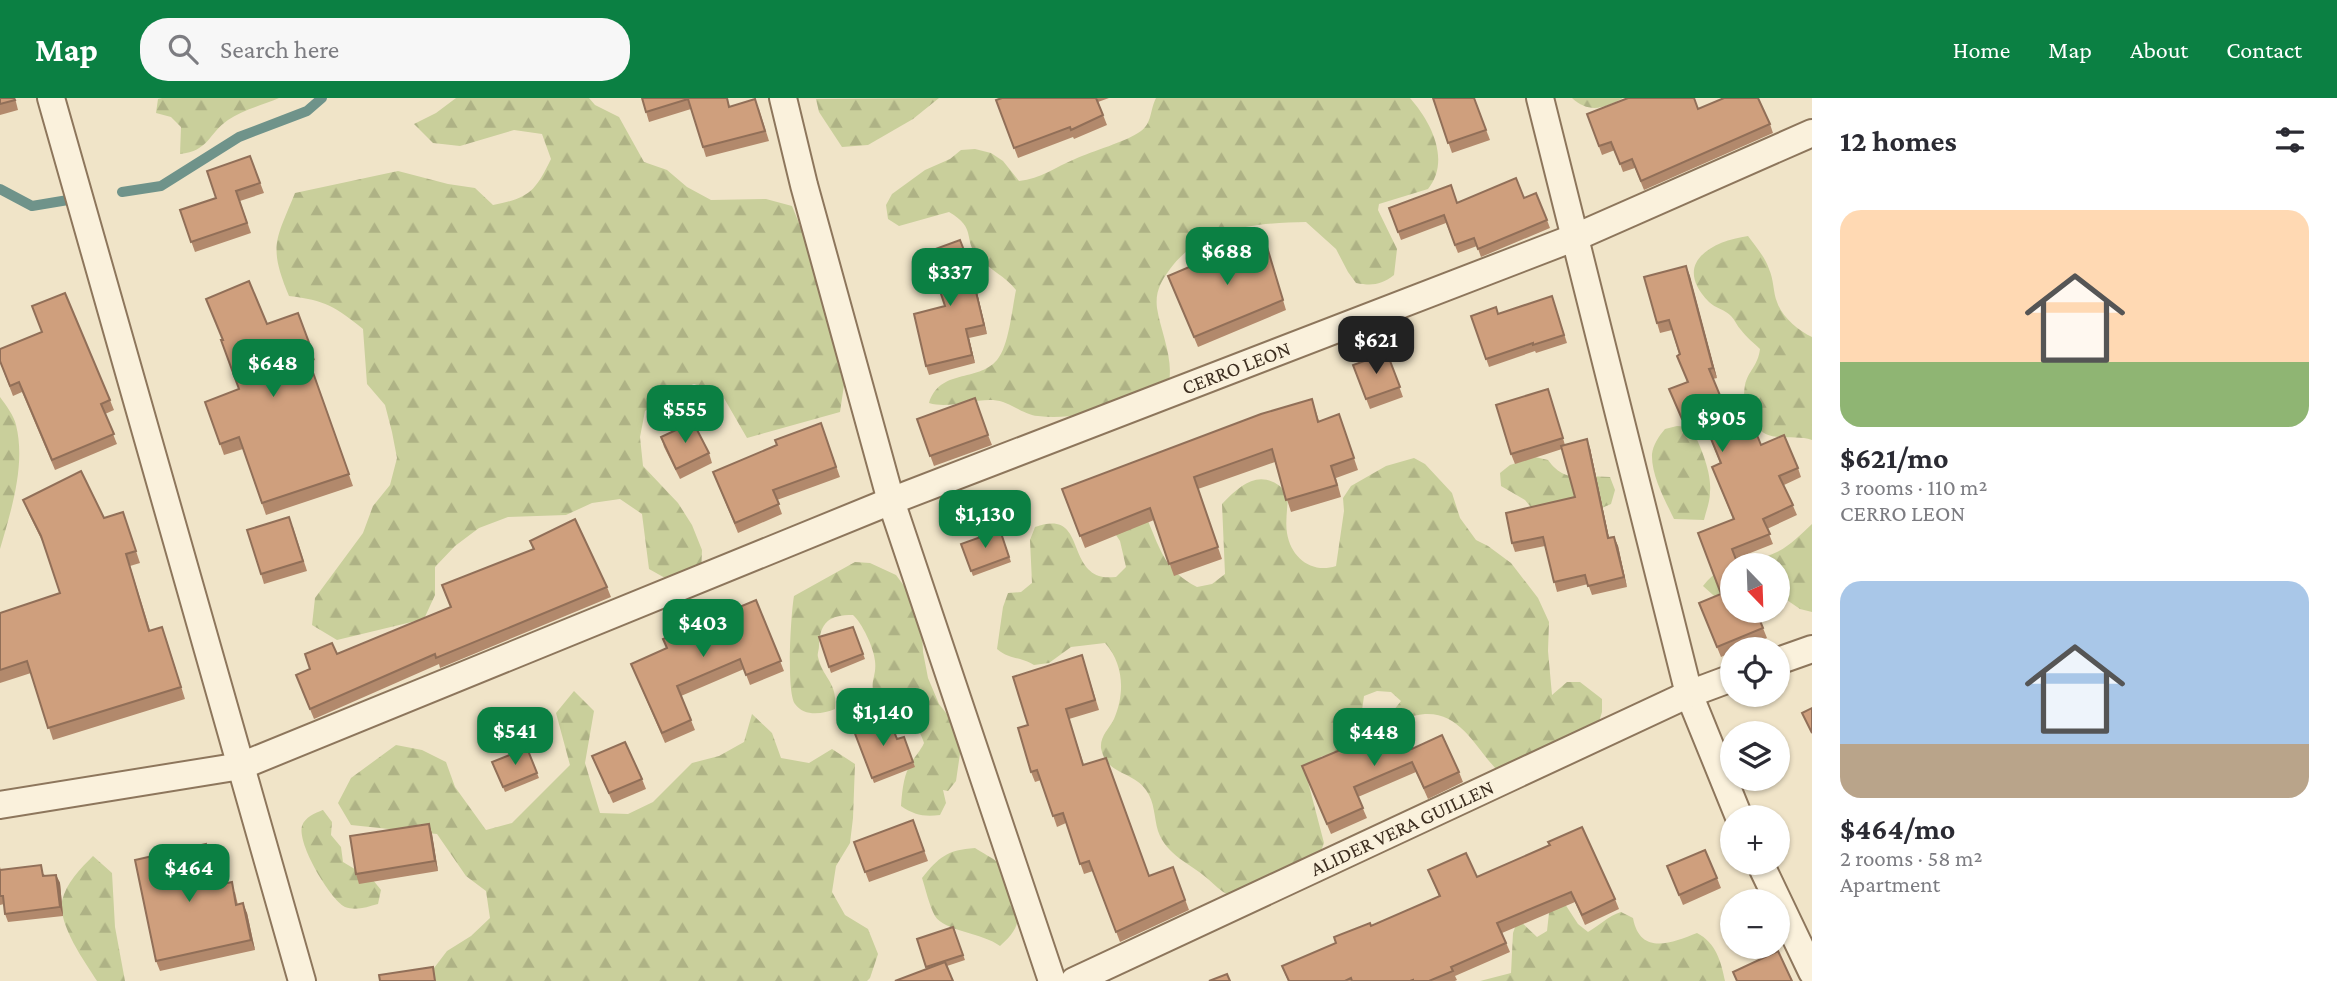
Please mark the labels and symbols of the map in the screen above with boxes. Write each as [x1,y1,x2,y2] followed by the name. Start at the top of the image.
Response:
[1186,228,1268,287] pin: $688
[909,248,991,308] pin: $337
[1335,316,1417,376] pin: $621
[1178,336,1294,400] street label: CERRO LEON
[232,340,314,399] pin: $648
[644,386,726,445] pin: $555
[1681,394,1763,454] pin: $905
[928,490,1042,550] pin: $1,130
[1720,553,1790,623] north arrow
[662,600,744,659] pin: $403
[826,688,940,748] pin: $1,140
[474,708,556,767] pin: $541
[1333,708,1415,768] pin: $448
[1307,775,1498,881] street label: ALIDER VERA GUILLEN
[148,844,230,904] pin: $464

